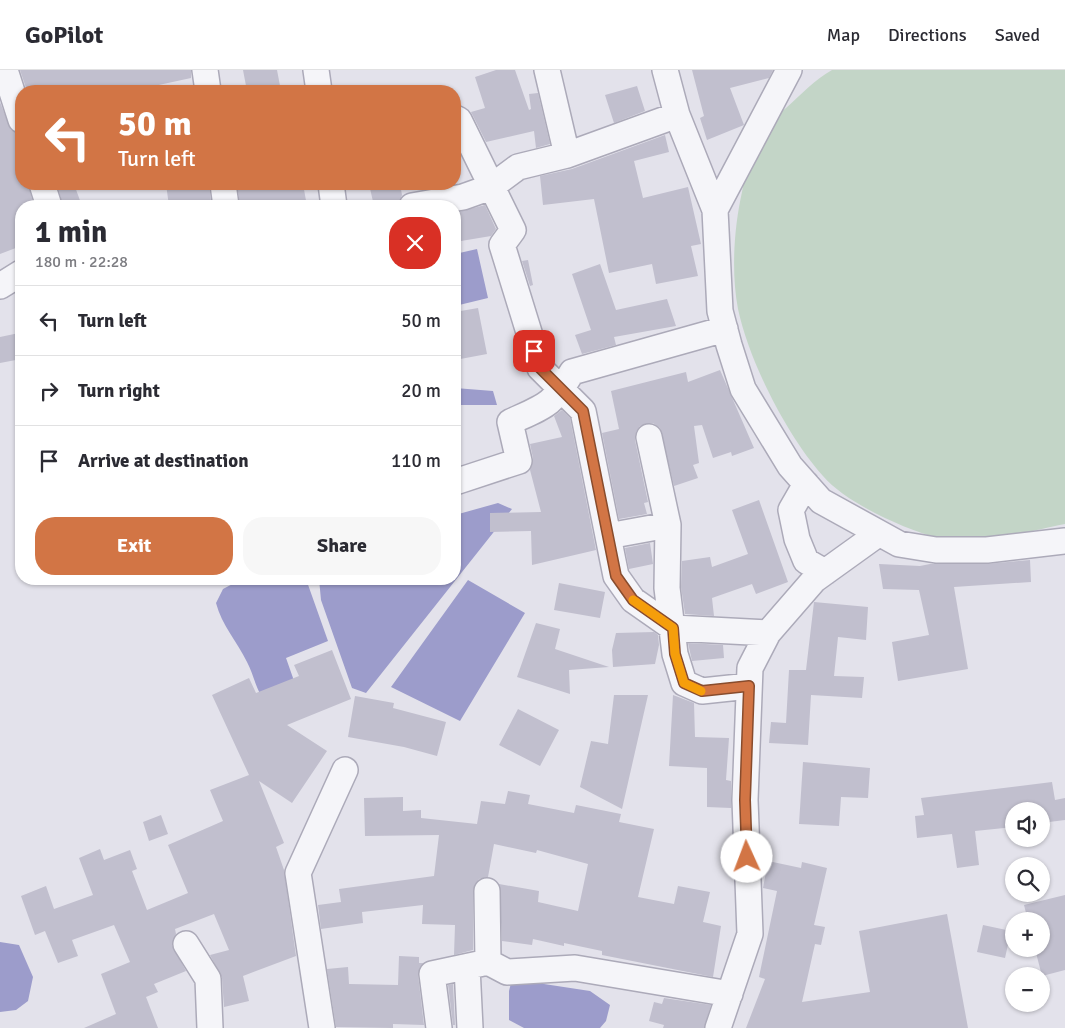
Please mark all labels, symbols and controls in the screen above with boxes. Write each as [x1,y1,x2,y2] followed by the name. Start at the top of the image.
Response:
[25,20,103,50] text: GoPilot
[827,24,860,46] text: Map
[888,24,967,46] text: Directions
[995,24,1040,46] text: Saved
[118,102,192,145] text: 50 m
[35,105,100,170] icon: left
[118,145,196,172] text: Turn left
[35,214,107,251] text: 1 min
[389,217,441,269] button: close
[35,252,128,272] text: 180 m · 22:28
[35,307,63,335] icon: left
[78,309,147,333] text: Turn left
[401,309,441,333] text: 50 m
[513,330,555,372] pin
[520,337,548,365] icon: arrive
[35,377,63,405] icon: right
[78,379,160,403] text: Turn right
[401,379,441,403] text: 20 m
[35,447,63,475] icon: arrive
[78,449,249,473] text: Arrive at destination
[391,449,441,473] text: 110 m
[35,517,233,575] button: Exit
[243,517,441,575] button: Share
[1005,802,1050,1012] map controls
[1005,802,1050,847] button: sound
[720,830,772,882] position arrow
[1005,857,1050,902] button: search
[1005,912,1050,957] button: +
[1005,967,1050,1012] button: −

